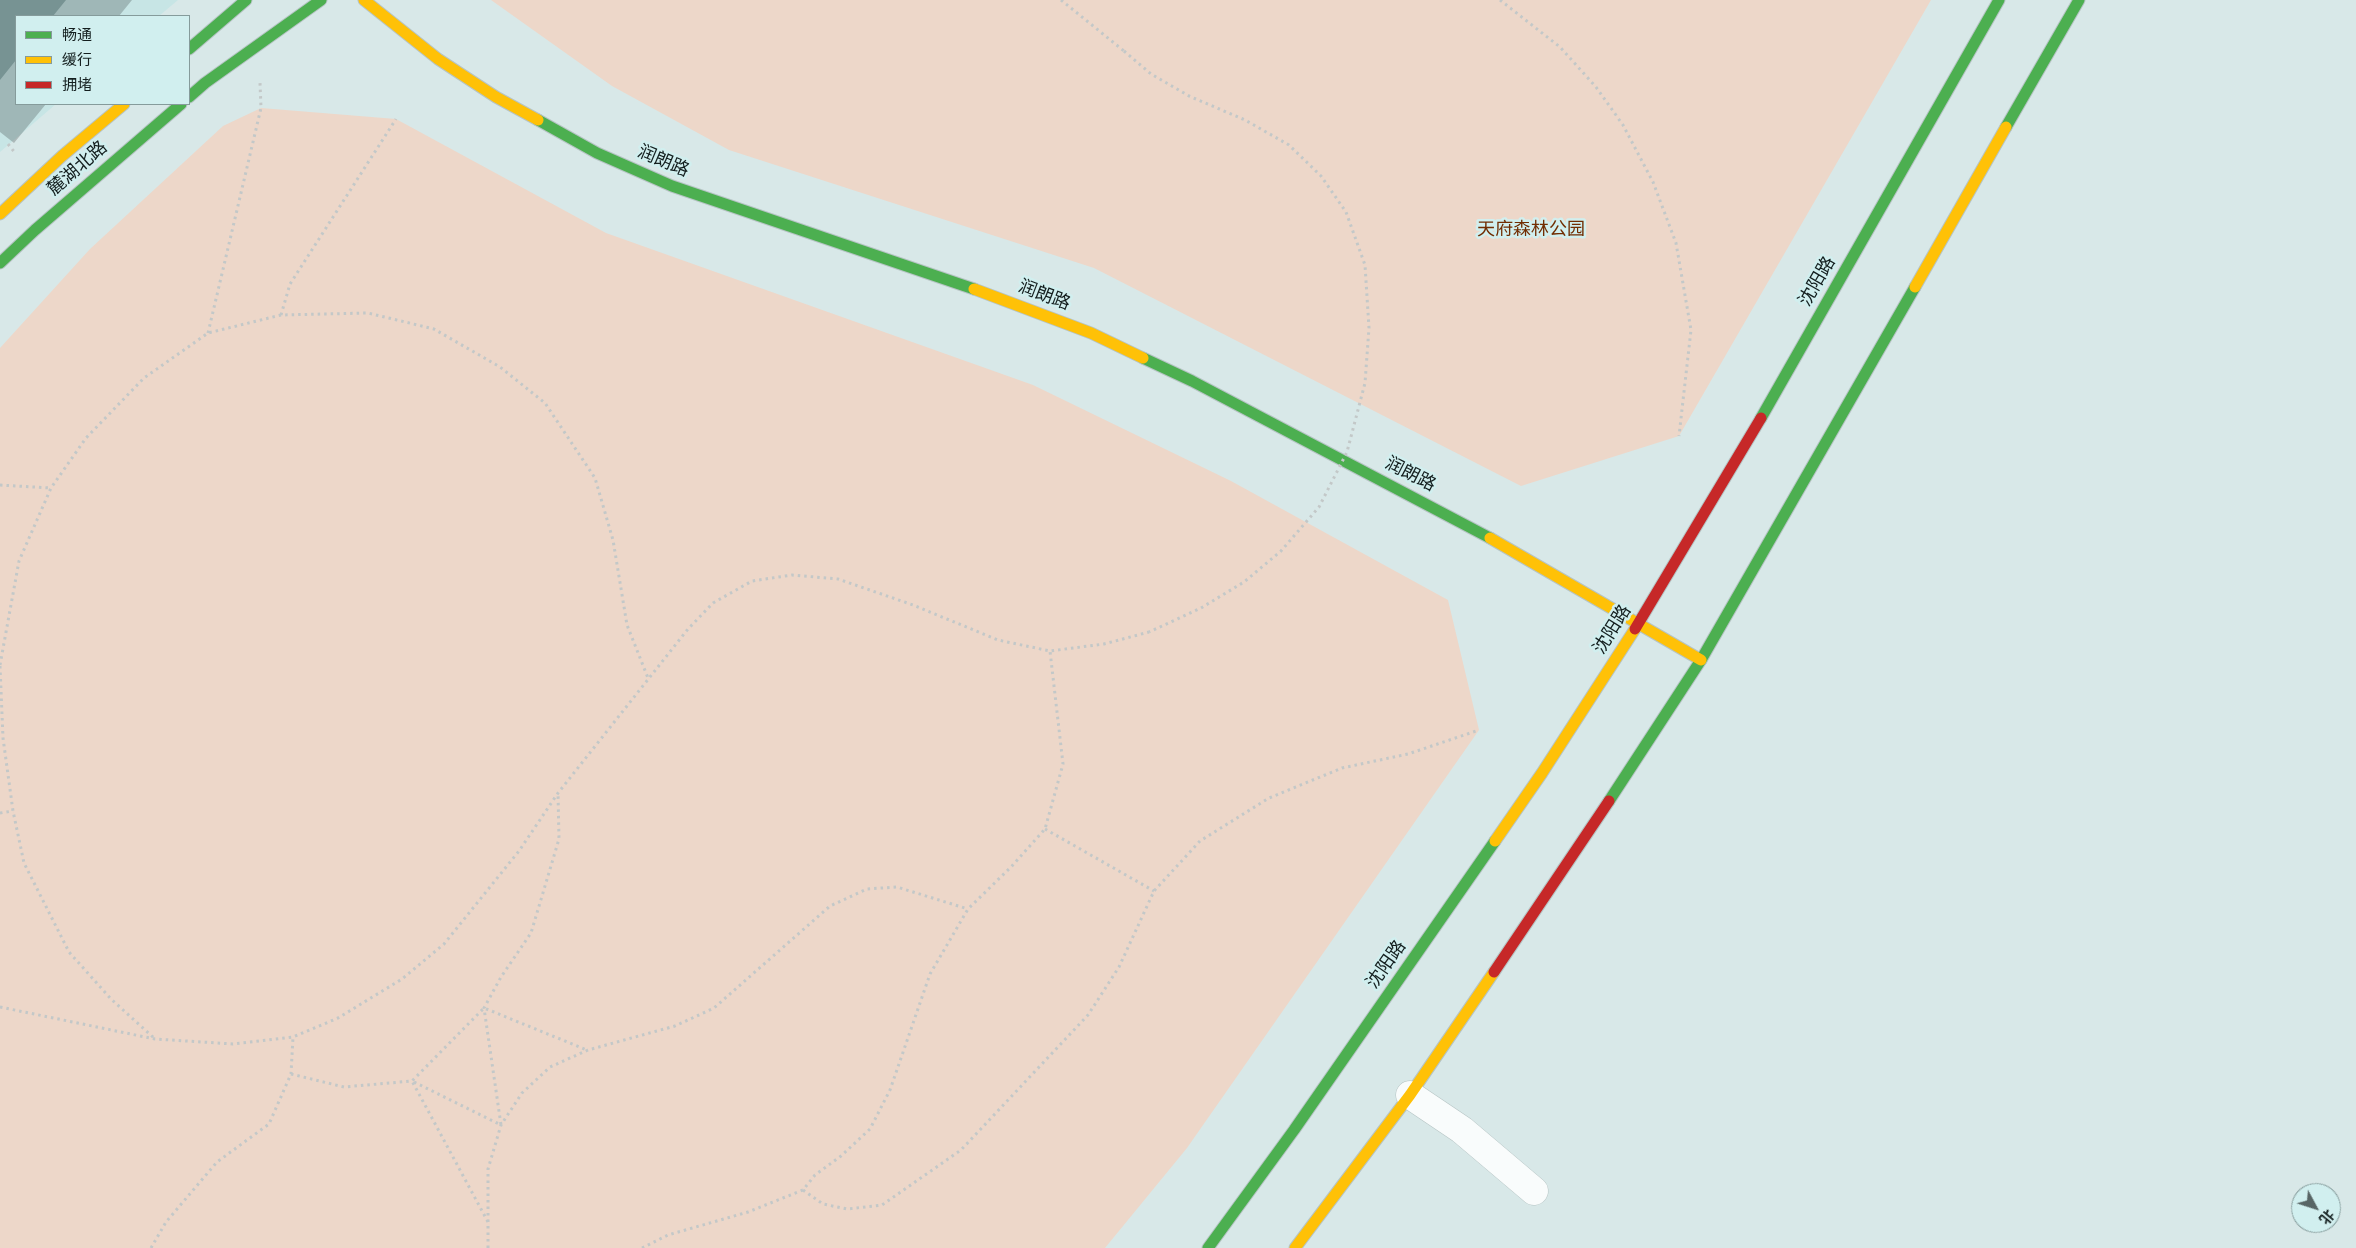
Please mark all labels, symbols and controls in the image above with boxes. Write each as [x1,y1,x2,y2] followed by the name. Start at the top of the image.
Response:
[15,15,190,105] legend
[62,23,92,46] text: 畅通
[62,48,92,71] text: 缓行
[62,73,92,96] text: 拥堵
[44,137,112,201] street label: 麓湖北路
[634,142,692,182] street label: 润朗路
[1477,220,1585,242] park label: 天府森林公园
[1795,253,1841,311] street label: 沈阳路
[1015,276,1073,316] street label: 润朗路
[1381,453,1439,497] street label: 润朗路
[1590,601,1636,659] street label: 沈阳路
[1363,937,1411,993] street label: 沈阳路
[2291,1183,2341,1233] north arrow
[2315,1205,2340,1229] text: 北

